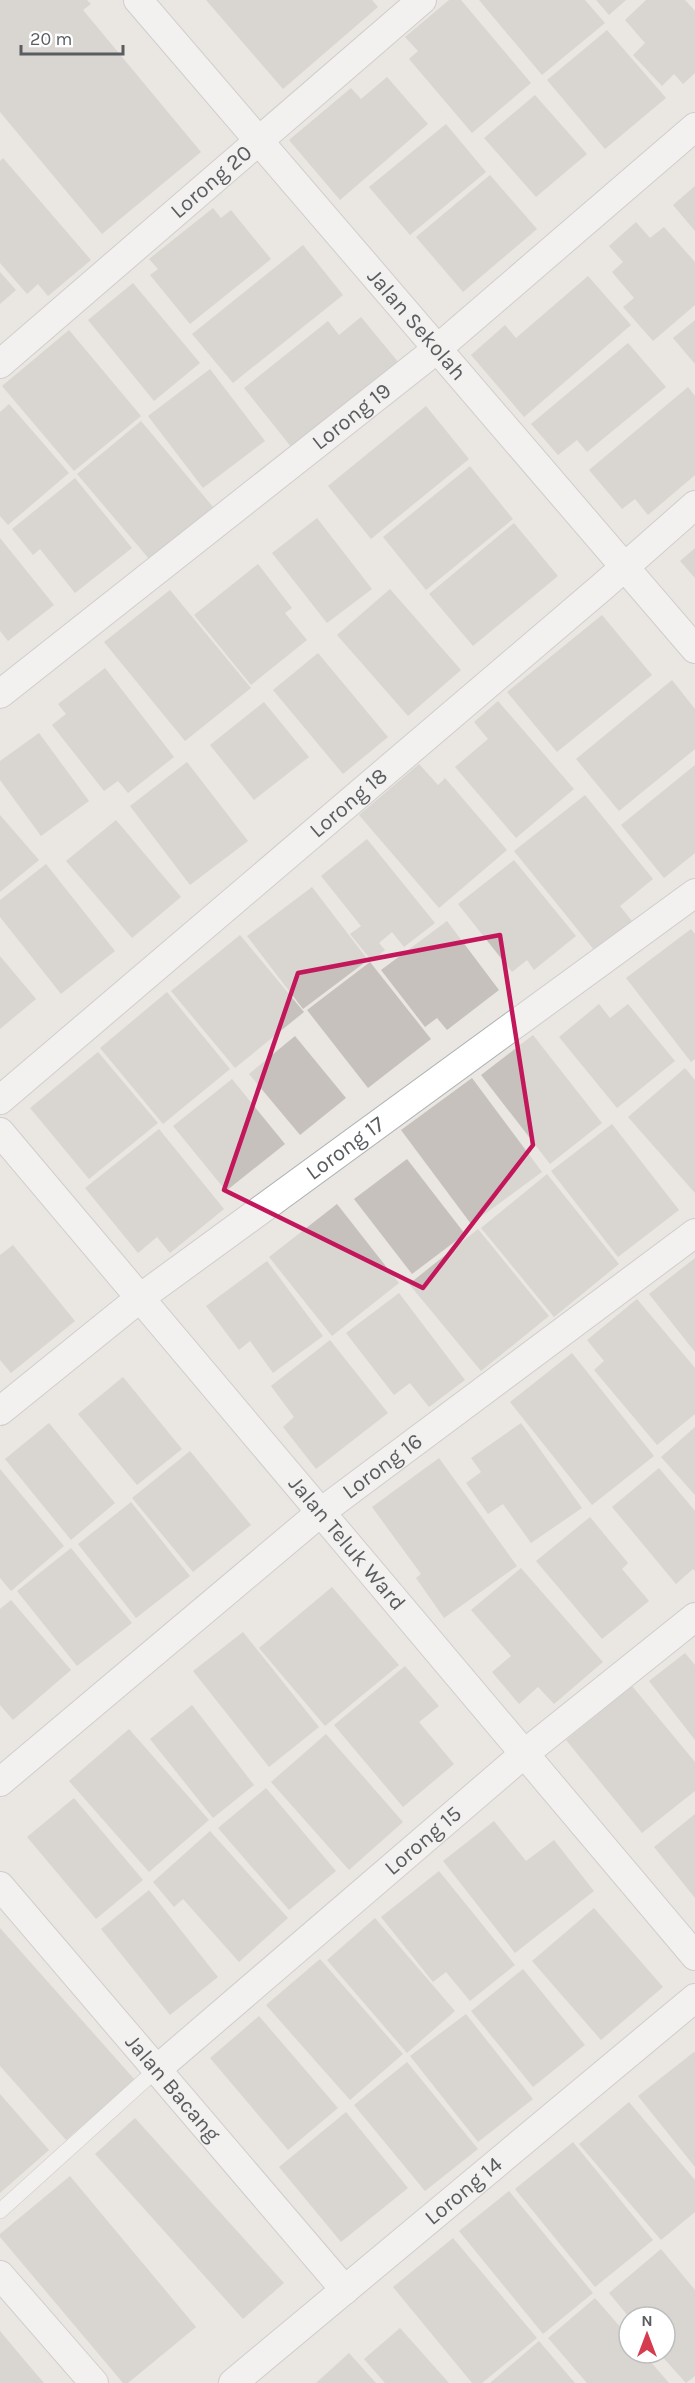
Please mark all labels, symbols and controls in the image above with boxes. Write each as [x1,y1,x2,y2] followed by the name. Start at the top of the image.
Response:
[21,18,123,56] scale bar
[30,28,72,50] text: 20 m
[165,140,257,224] street label: Lorong 20
[362,264,472,386] street label: Jalan Sekolah
[307,377,396,456] street label: Lorong 19
[304,763,393,843] street label: Lorong 18
[301,1111,390,1186] street label: Lorong 17
[337,1428,427,1504] street label: Lorong 16
[283,1471,411,1616] street label: Jalan Teluk Ward
[379,1801,467,1881] street label: Lorong 15
[120,2029,226,2148] street label: Jalan Bacang
[419,2151,507,2231] street label: Lorong 14
[617,2305,677,2365] north arrow
[641,2311,653,2330] text: N

